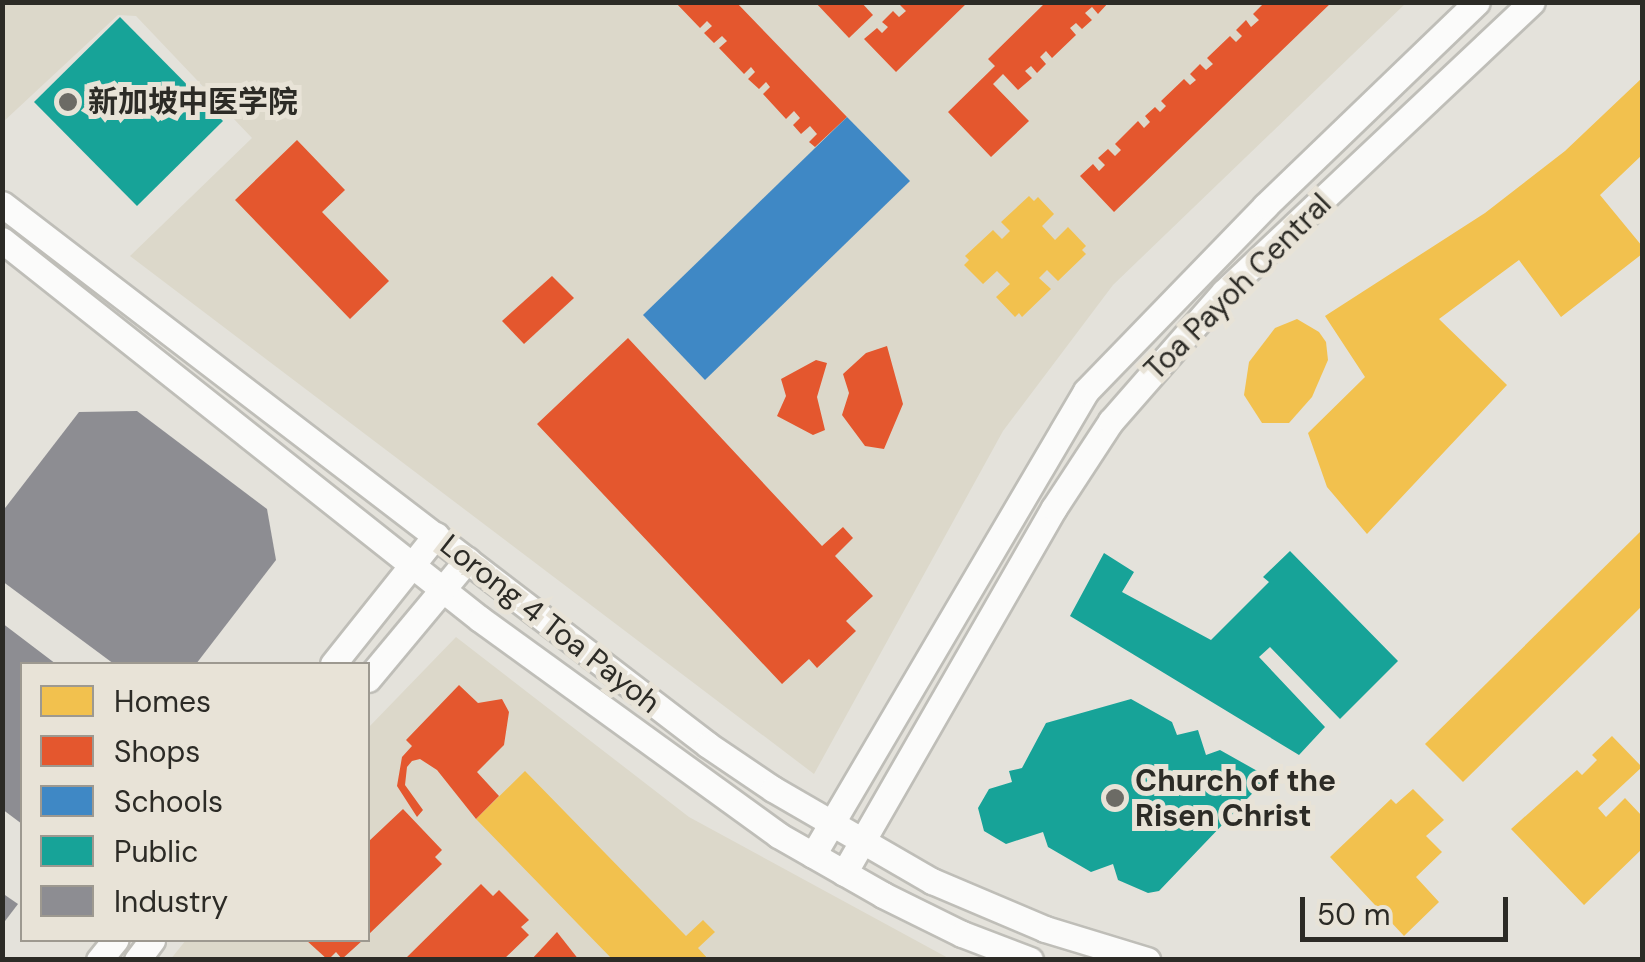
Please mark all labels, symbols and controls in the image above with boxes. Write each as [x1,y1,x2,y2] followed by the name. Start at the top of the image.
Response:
[88,84,298,120] place label: 新加坡中医学院
[57,91,79,113] marker: 新加坡中医学院
[1137,186,1339,388] street label: Toa Payoh Central
[433,527,667,721] street label: Lorong 4 Toa Payoh
[20,662,370,942] legend
[114,682,211,721] text: Homes
[114,732,200,771] text: Shops
[1135,763,1336,834] place label: Church of the Risen Christ
[114,782,223,821] text: Schools
[1104,787,1126,809] marker: Church of the Risen Christ
[114,832,198,871] text: Public
[1305,877,1512,939] scale bar
[114,882,228,921] text: Industry
[1317,895,1391,934] text: 50 m

